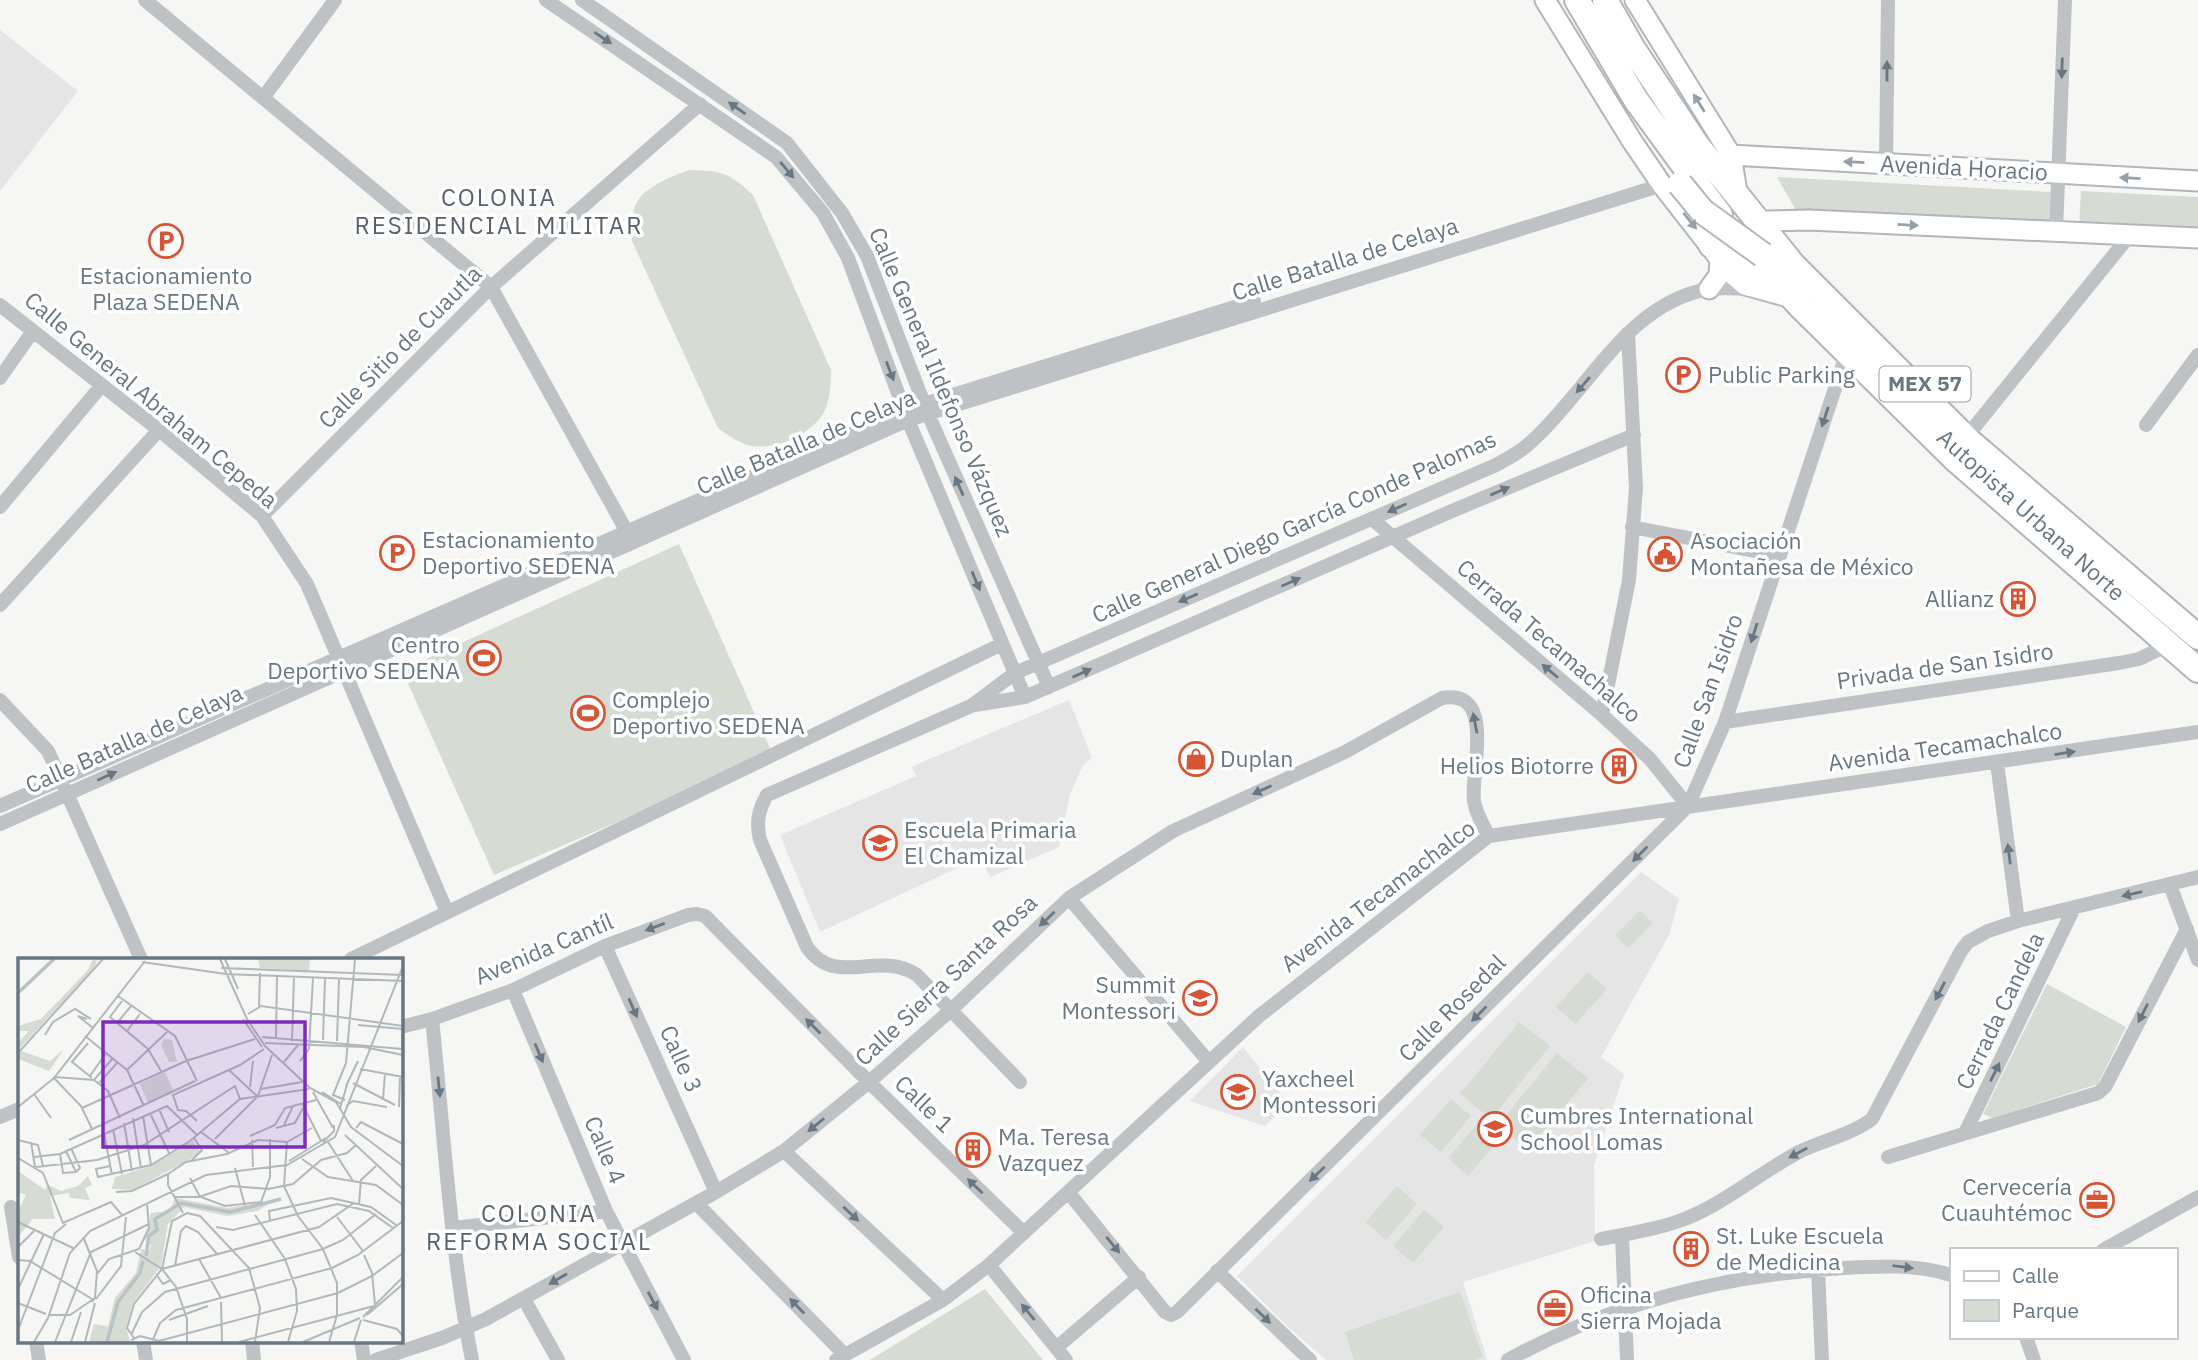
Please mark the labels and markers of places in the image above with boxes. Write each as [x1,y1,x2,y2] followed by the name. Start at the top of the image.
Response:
[147,222,185,260] parking icon: Estacionamiento Plaza SEDENA
[80,260,252,316] place label: Estacionamiento Plaza SEDENA
[1664,356,1702,394] parking icon: Public Parking
[1708,359,1855,389] place label: Public Parking
[422,524,615,580] place label: Estacionamiento Deportivo SEDENA
[1690,525,1914,581] place label: Asociación Montañesa de México
[378,534,416,572] parking icon: Estacionamiento Deportivo SEDENA
[1646,535,1684,573] public building icon: Asociación Montañesa de México
[1999,580,2037,618] building icon: Allianz
[1925,583,1994,613] place label: Allianz
[267,629,460,685] place label: Centro Deportivo SEDENA
[465,639,503,677] sports icon: Centro Deportivo SEDENA
[612,684,805,740] place label: Complejo Deportivo SEDENA
[569,694,607,732] sports icon: Complejo Deportivo SEDENA
[1177,740,1215,778] shop icon: Duplan
[1220,743,1293,773] place label: Duplan
[1600,747,1638,785] building icon: Helios Biotorre
[1440,750,1594,780] place label: Helios Biotorre
[904,814,1077,870] place label: Escuela Primaria El Chamizal
[861,824,899,862] school or university icon: Escuela Primaria El Chamizal
[1061,969,1176,1025] place label: Summit Montessori
[1181,979,1219,1017] school or university icon: Summit Montessori
[1262,1063,1377,1119] place label: Yaxcheel Montessori
[1219,1073,1257,1111] school or university icon: Yaxcheel Montessori
[1520,1100,1753,1156] place label: Cumbres International School Lomas
[1476,1110,1514,1148] school or university icon: Cumbres International School Lomas
[998,1121,1110,1177] place label: Ma. Teresa Vazquez
[954,1131,992,1169] building icon: Ma. Teresa Vazquez
[1941,1171,2072,1227] place label: Cervecería Cuauhtémoc
[2078,1181,2116,1219] office icon: Cervecería Cuauhtémoc
[1716,1220,1884,1276] place label: St. Luke Escuela de Medicina
[1672,1230,1710,1268] building icon: St. Luke Escuela de Medicina
[1580,1279,1721,1335] place label: Oficina Sierra Mojada
[1536,1289,1574,1327] office icon: Oficina Sierra Mojada

